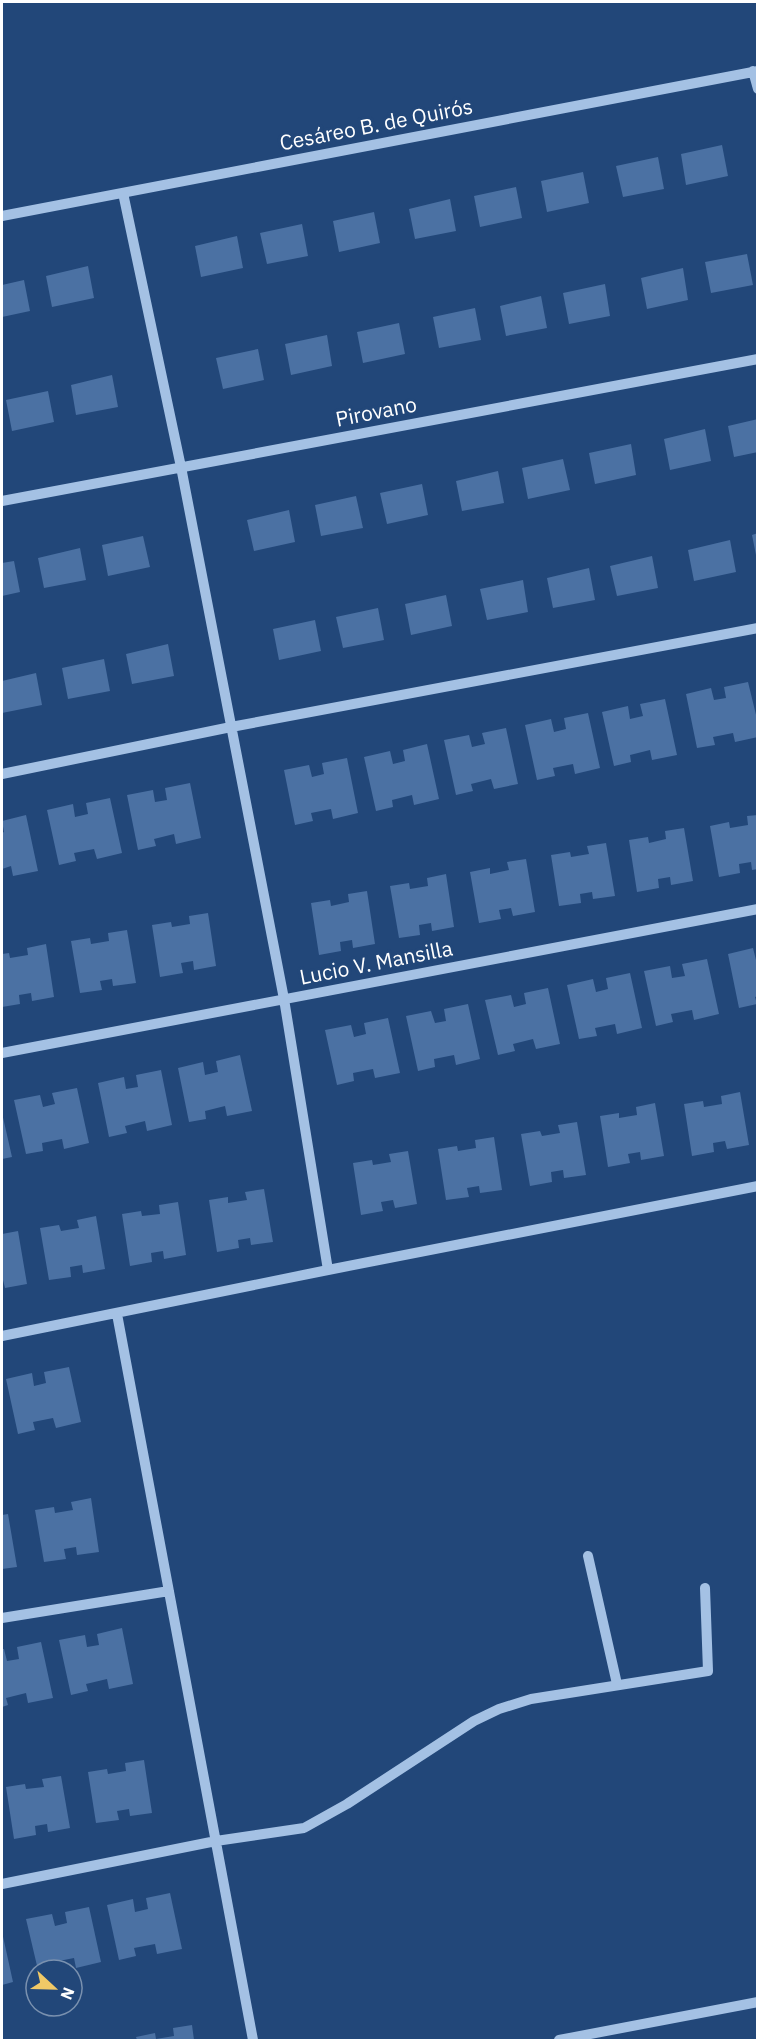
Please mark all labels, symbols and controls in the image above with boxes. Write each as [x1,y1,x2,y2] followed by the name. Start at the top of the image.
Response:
[277,92,475,156] street label: Cesáreo B. de Quirós
[333,389,419,433] street label: Pirovano
[297,933,455,991] street label: Lucio V. Mansilla
[24,1958,84,2018] north arrow
[56,1984,79,2003] text: N

